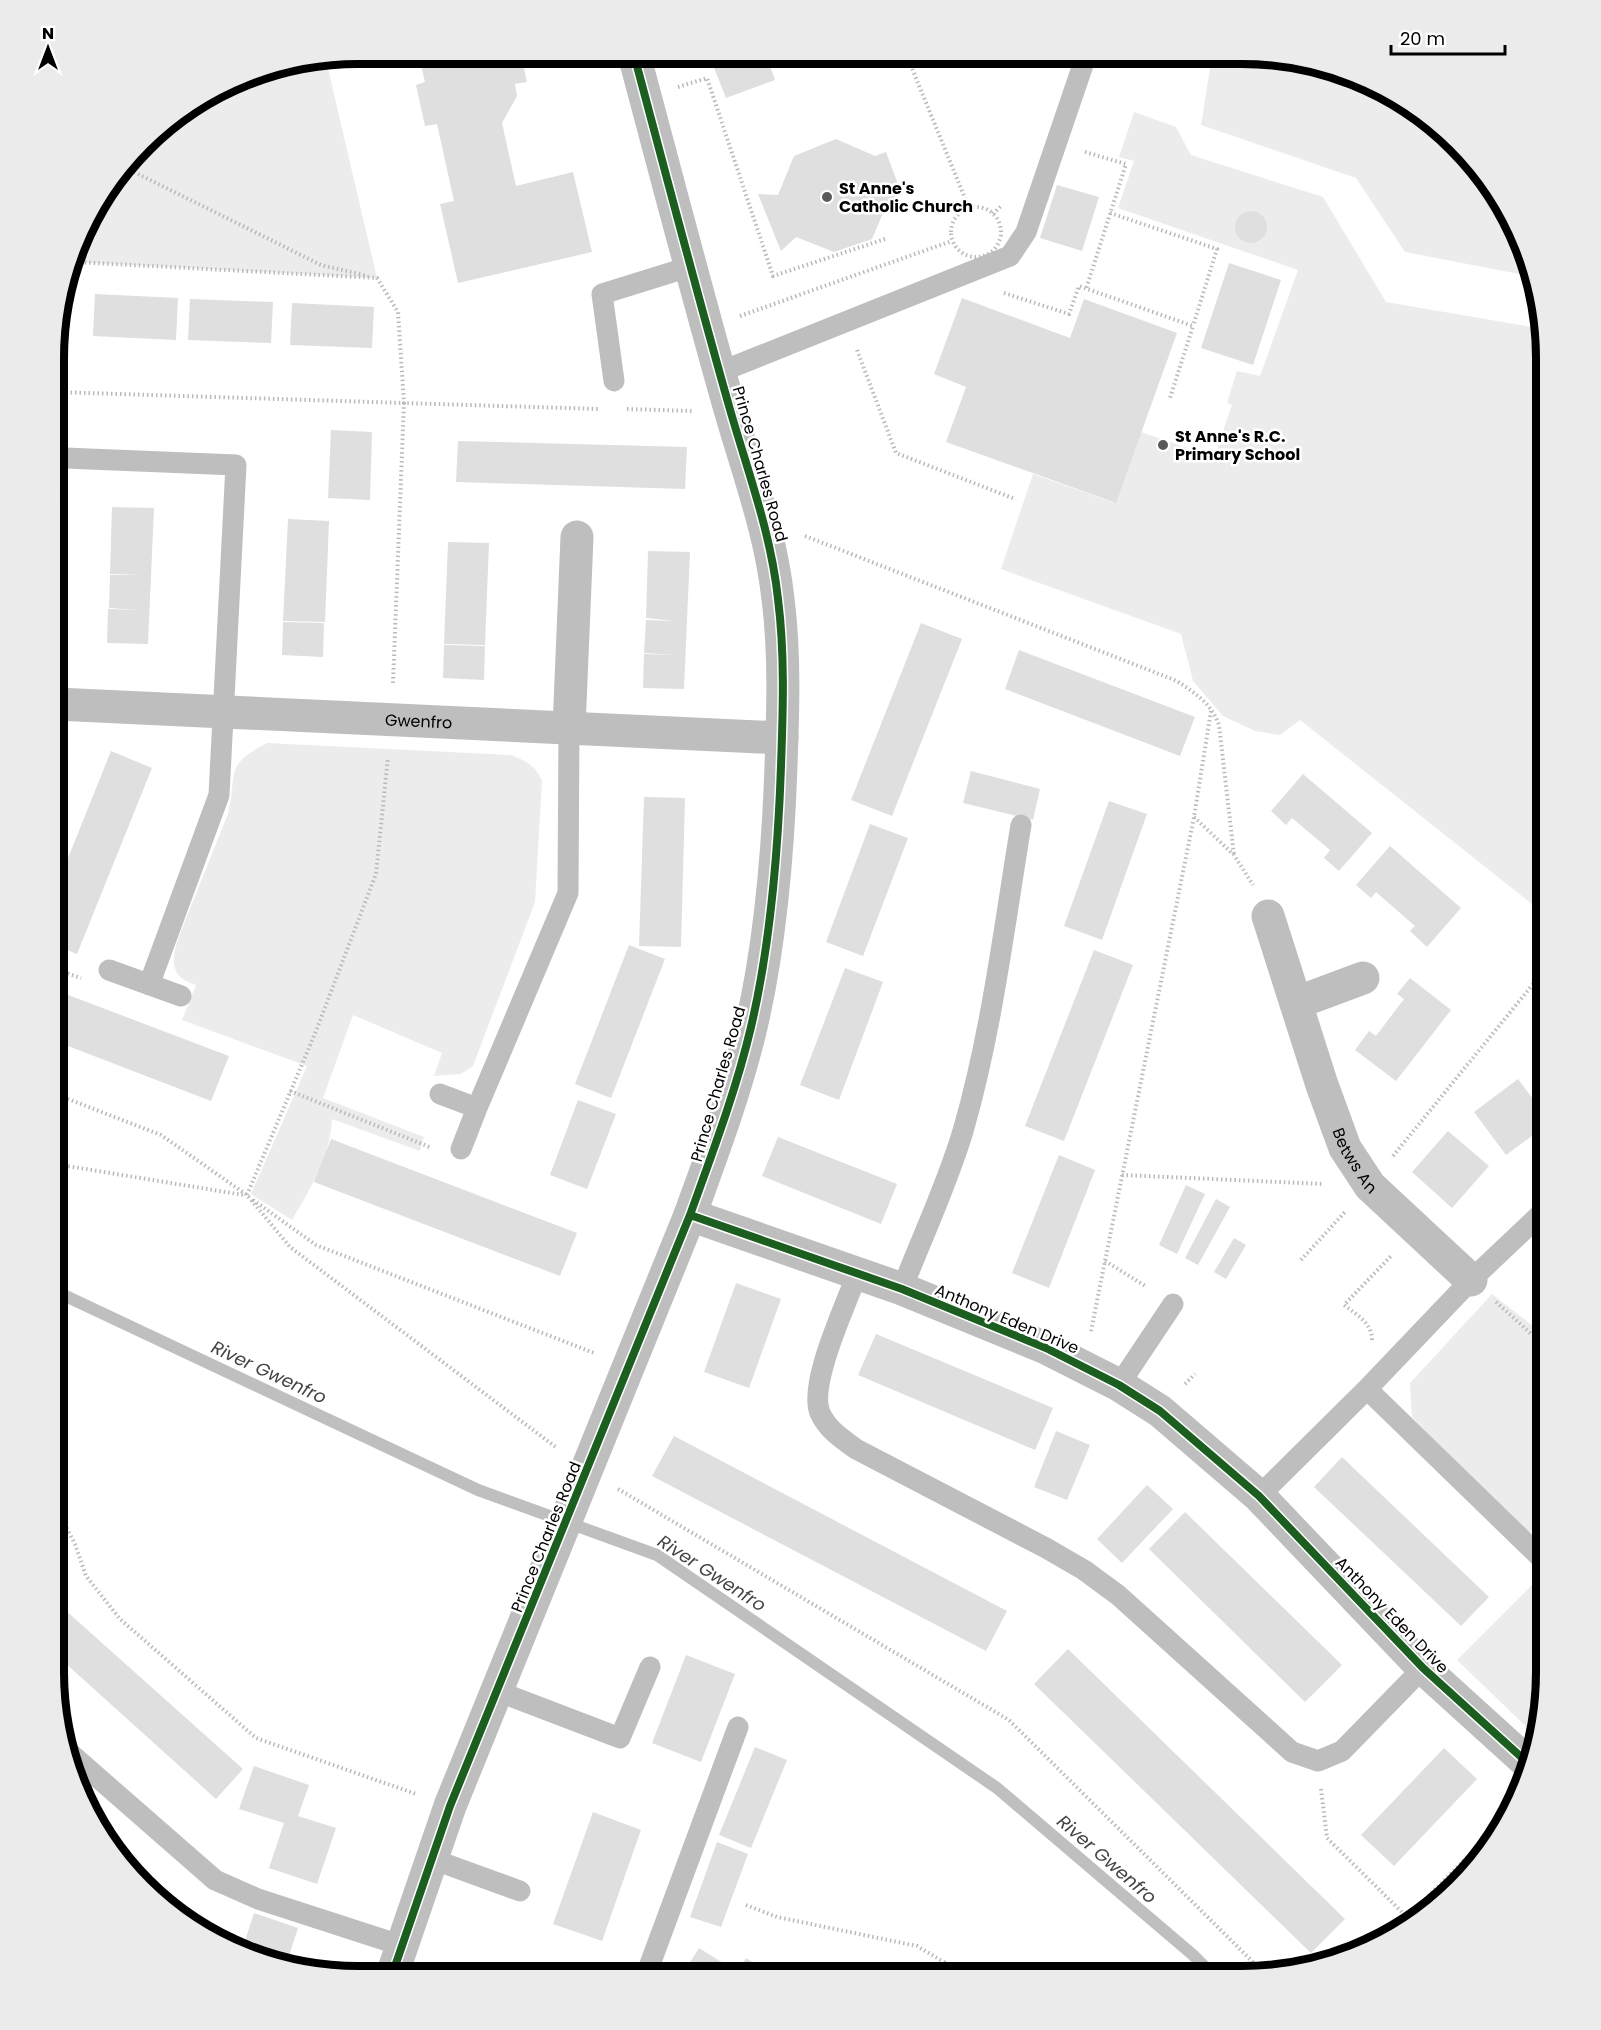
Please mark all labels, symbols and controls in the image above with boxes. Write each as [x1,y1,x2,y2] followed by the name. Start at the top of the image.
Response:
[18,18,78,78] north arrow
[1391,18,1505,56] scale bar
[42,22,54,45] text: N
[1400,26,1445,51] text: 20 m
[839,177,973,218] place label: St Anne's Catholic Church
[820,190,834,204] marker: St Anne's Catholic Church
[727,384,793,544] street label: Prince Charles Road
[1175,425,1300,466] place label: St Anne's R.C. Primary School
[1156,438,1170,452] marker: St Anne's R.C. Primary School
[384,708,453,734] street label: Gwenfro
[685,1004,751,1164] street label: Prince Charles Road
[1327,1125,1382,1199] street label: Betws An
[931,1278,1083,1360] street label: Anthony Eden Drive
[207,1334,331,1410] water label: River Gwenfro
[505,1458,587,1616] street label: Prince Charles Road
[653,1529,771,1617] water label: River Gwenfro
[1330,1551,1454,1679] street label: Anthony Eden Drive
[1052,1809,1162,1909] water label: River Gwenfro

